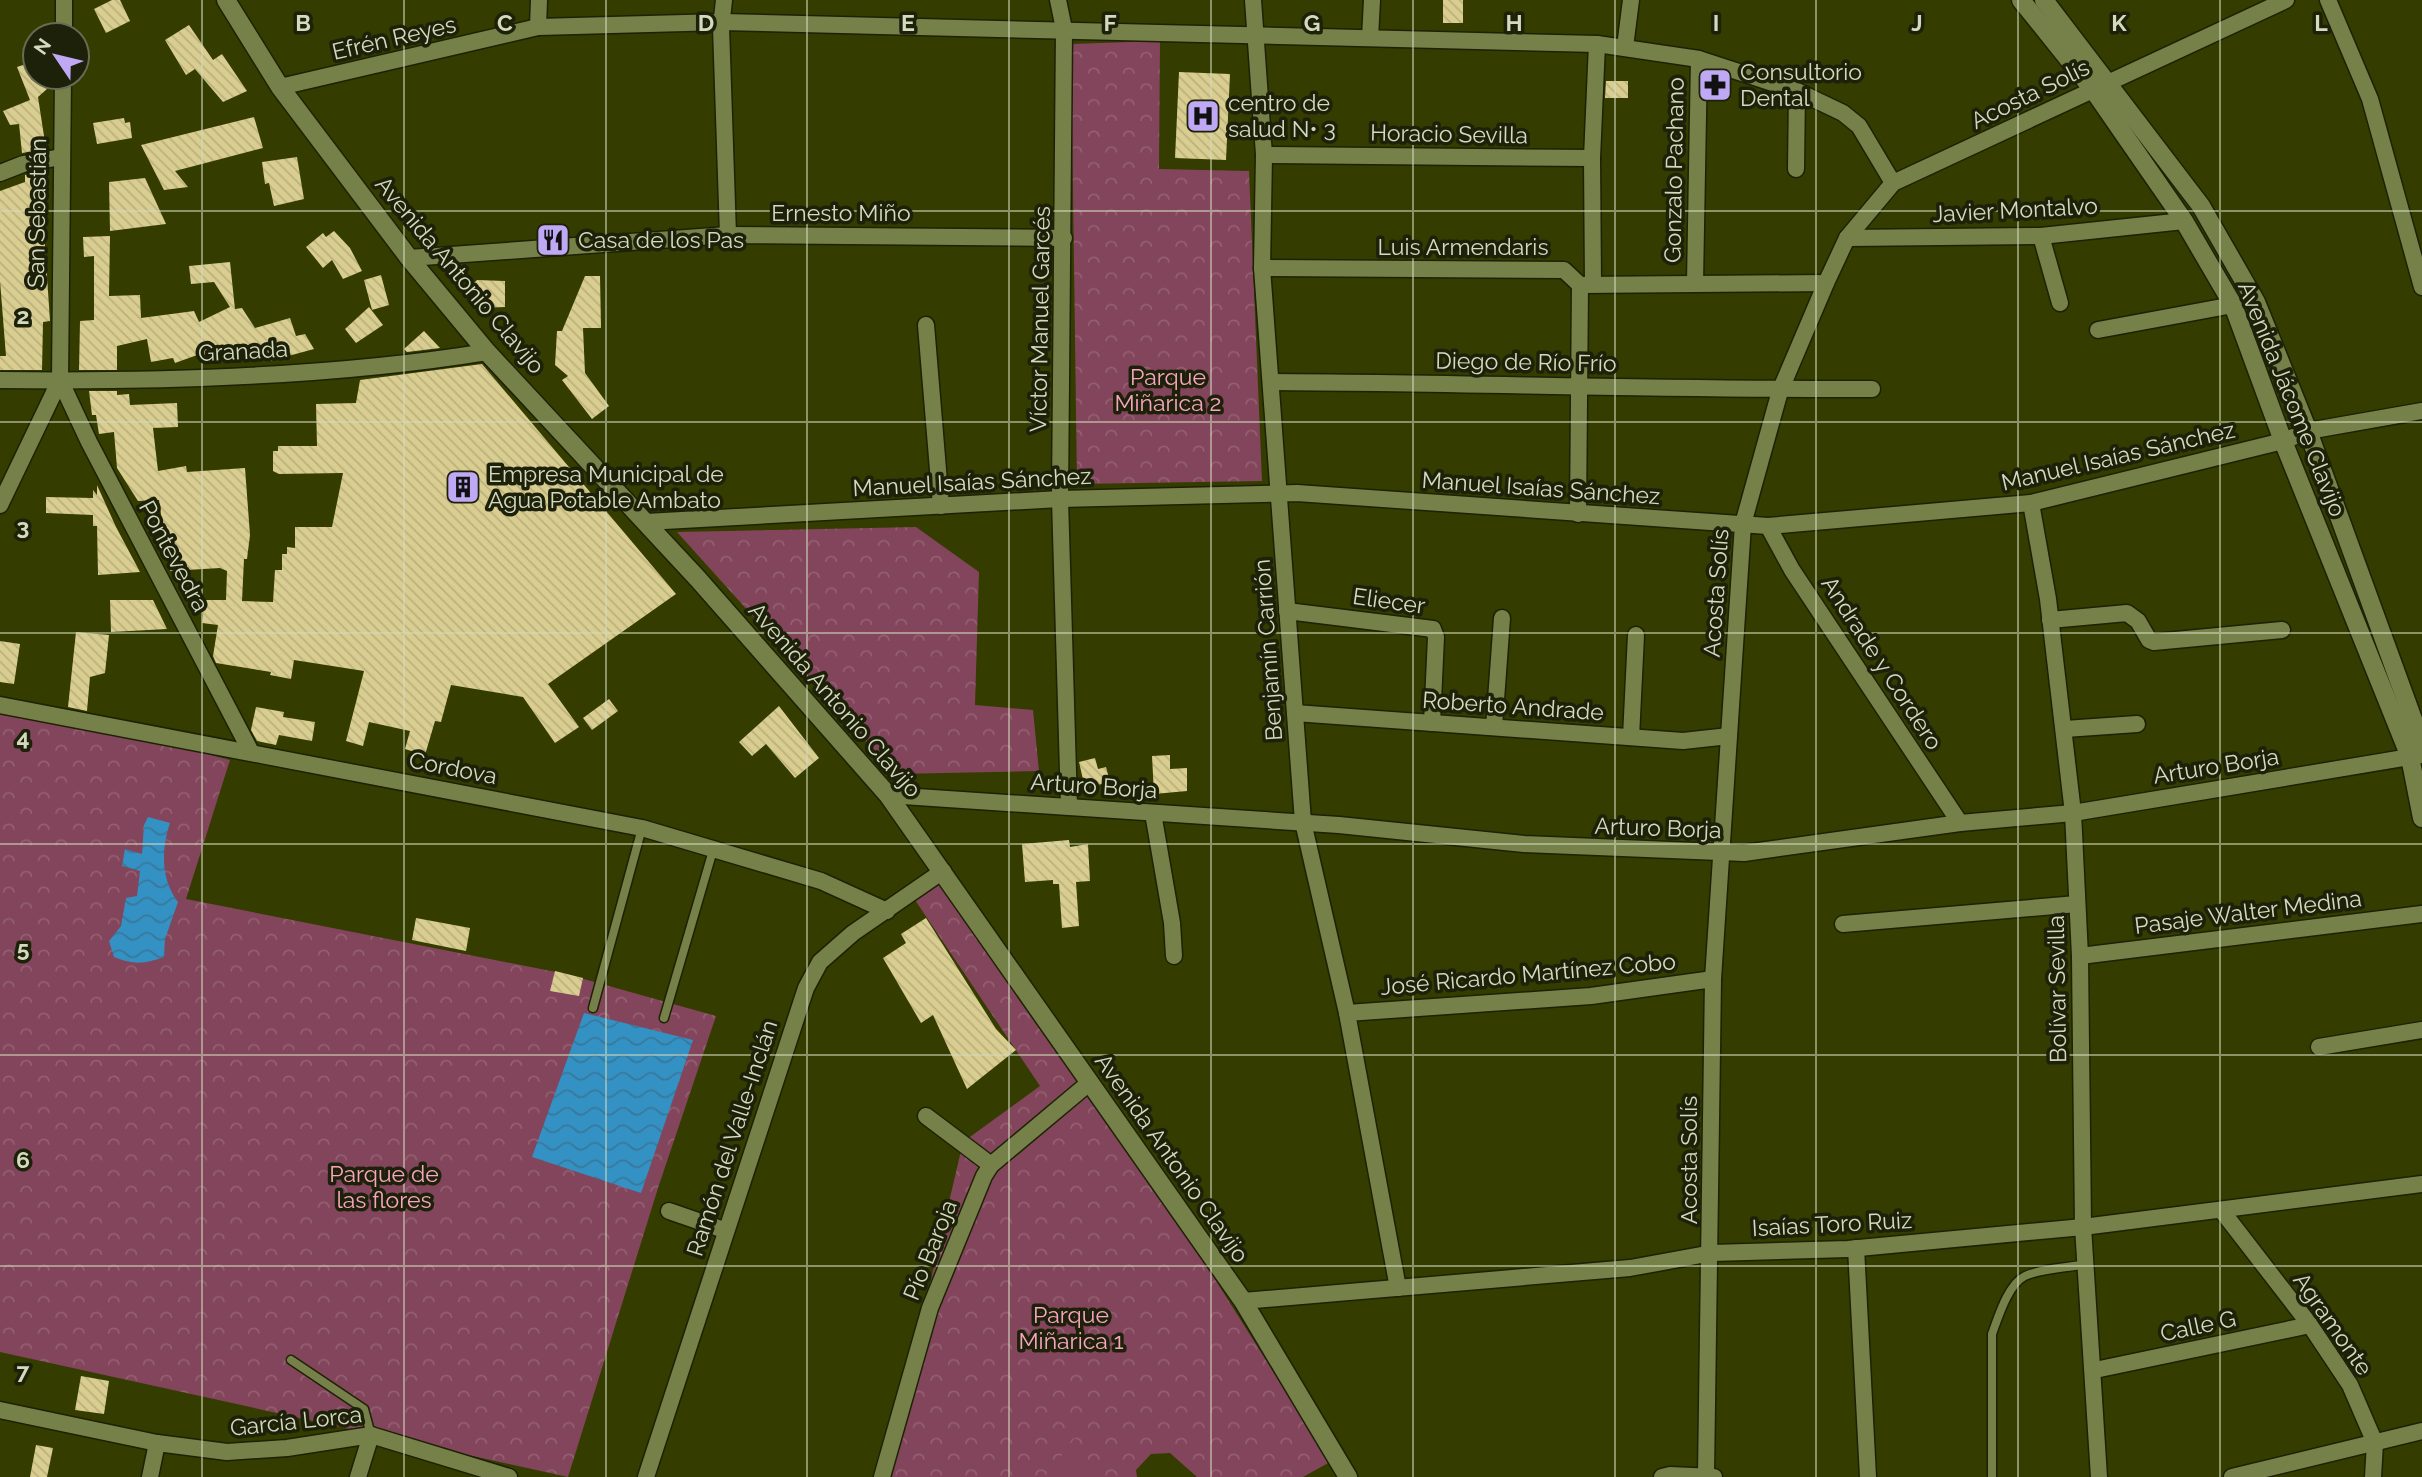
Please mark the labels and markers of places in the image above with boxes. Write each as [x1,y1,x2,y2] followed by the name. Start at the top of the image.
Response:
[1740,58,1862,111] place label: Consultorio Dental
[1696,66,1734,104] pharmacy icon: Consultorio Dental
[1228,89,1336,142] place label: centro de salud N• 3
[1184,97,1222,135] hospital icon: centro de salud N• 3
[534,221,572,259] restaurant icon: Casa de los Pas
[578,226,744,253] place label: Casa de los Pas
[488,460,724,513] place label: Empresa Municipal de Agua Potable Ambato
[444,468,482,506] building icon: Empresa Municipal de Agua Potable Ambato

